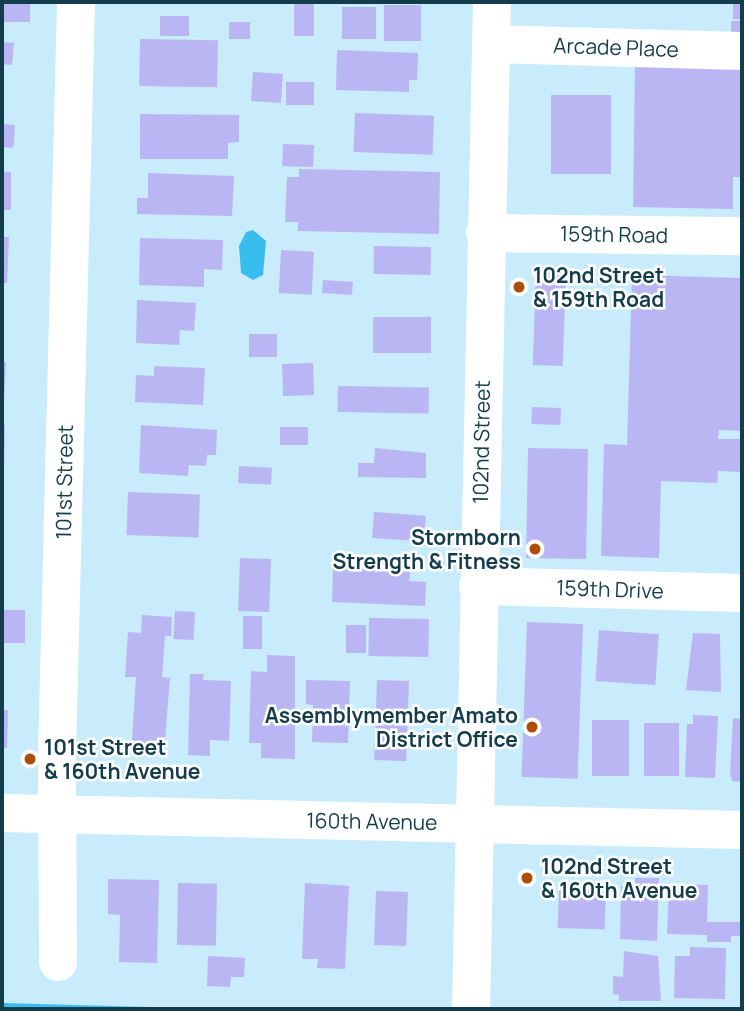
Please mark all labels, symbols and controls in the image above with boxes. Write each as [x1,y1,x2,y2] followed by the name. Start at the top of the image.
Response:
[553,32,679,62] street label: Arcade Place
[560,220,668,248] street label: 159th Road
[533,262,664,312] place label: 102nd Street & 159th Road
[511,279,527,295] marker: 102nd Street & 159th Road
[467,380,495,504] street label: 102nd Street
[50,425,78,539] street label: 101st Street
[333,524,521,574] place label: Stormborn Strength & Fitness
[527,541,543,557] marker: Stormborn Strength & Fitness
[556,575,664,603] street label: 159th Drive
[265,702,518,752] place label: Assemblymember Amato District Office
[524,719,540,735] marker: Assemblymember Amato District Office
[44,734,200,784] place label: 101st Street & 160th Avenue
[22,751,38,767] marker: 101st Street & 160th Avenue
[306,807,438,835] street label: 160th Avenue
[541,853,697,903] place label: 102nd Street & 160th Avenue
[519,870,535,886] marker: 102nd Street & 160th Avenue

